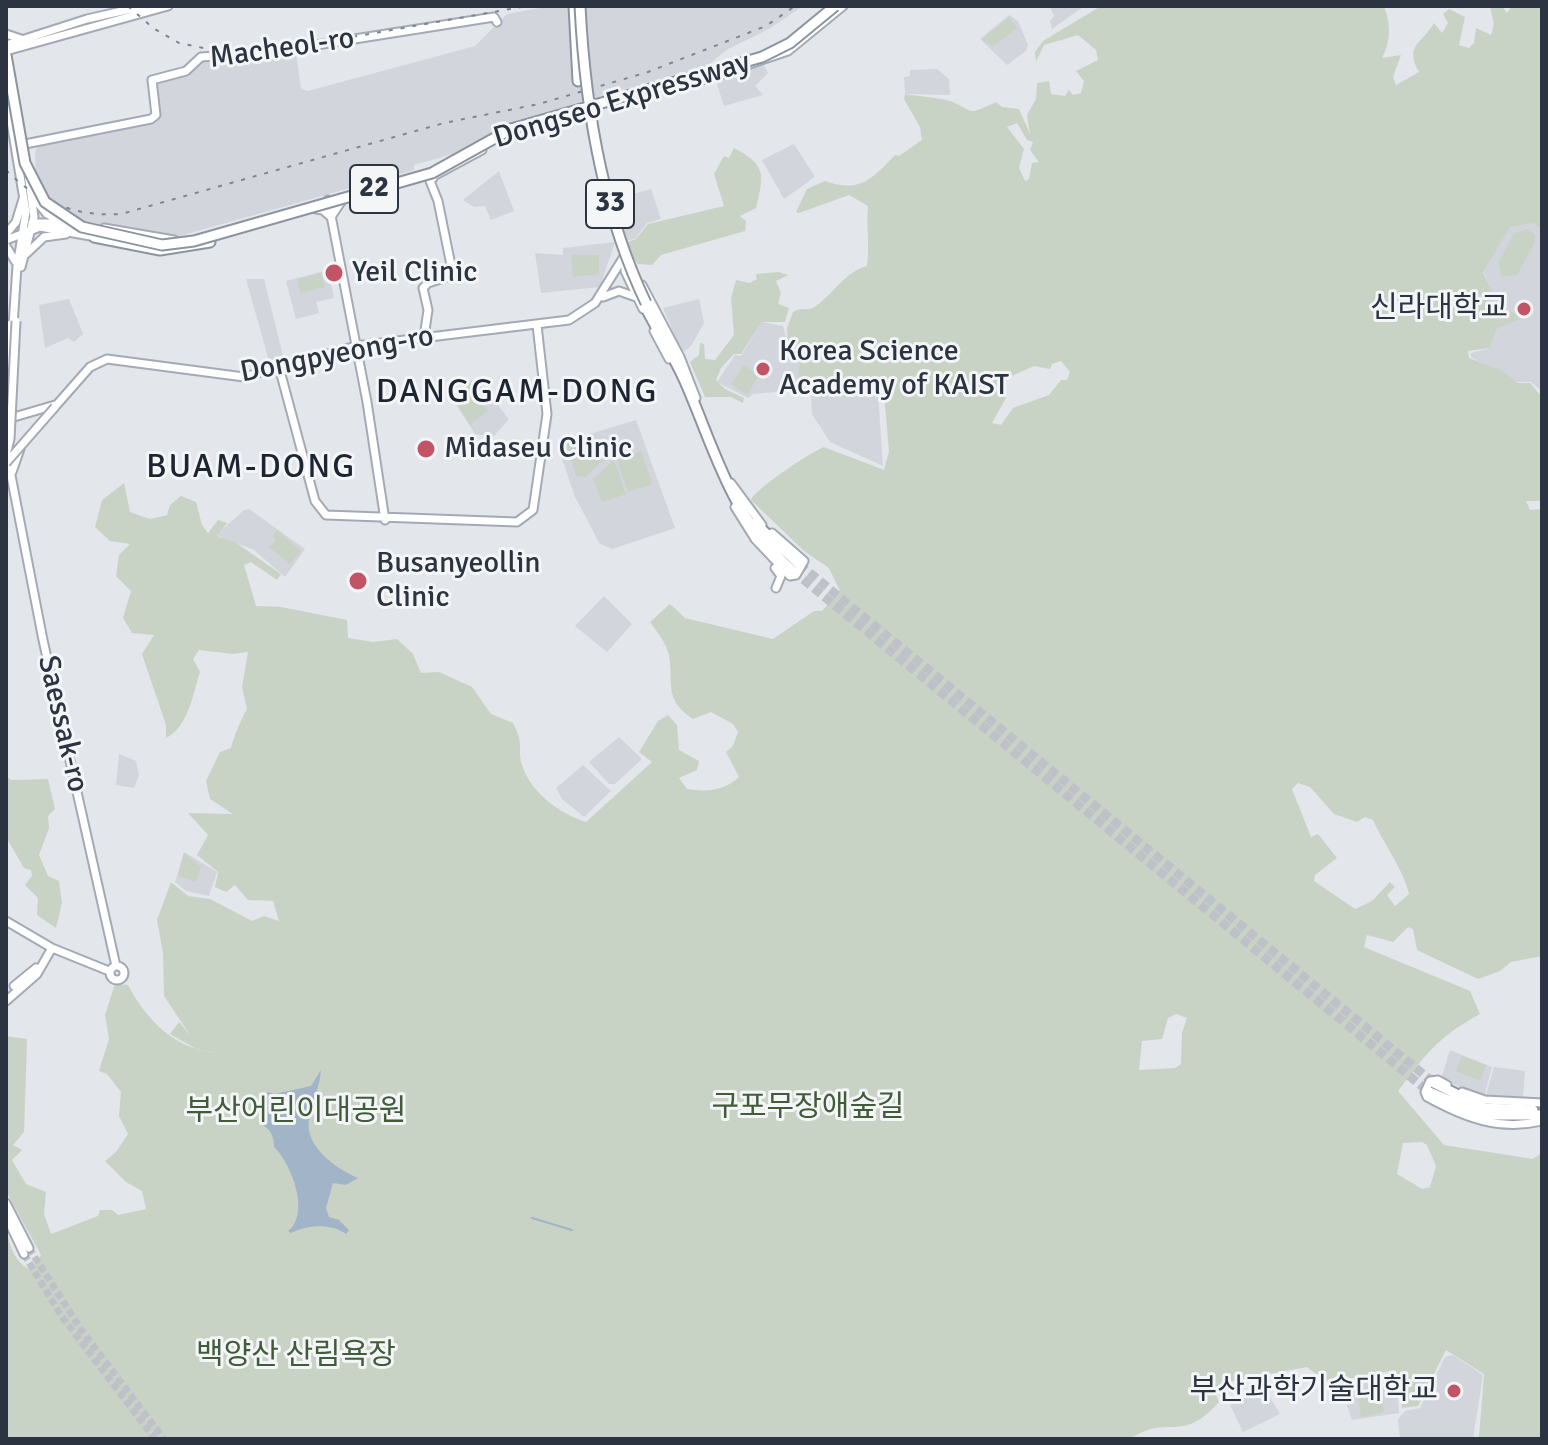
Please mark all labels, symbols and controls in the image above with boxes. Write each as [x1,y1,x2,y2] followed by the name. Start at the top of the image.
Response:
[207,21,357,77] street label: Macheol-ro
[489,45,755,157] street label: Dongseo Expressway
[350,165,398,213] road number: 22
[586,180,634,228] road number: 33
[352,255,477,291] place label: Yeil Clinic
[323,262,345,284] marker: Yeil Clinic
[1370,291,1508,327] place label: 신라대학교
[1515,300,1533,318] marker: 신라대학교
[237,319,437,391] street label: Dongpyeong-ro
[779,334,1009,404] place label: Korea Science Academy of KAIST
[754,360,772,378] marker: Korea Science Academy of KAIST
[376,373,658,413] district label: DANGGAM-DONG
[444,431,632,467] place label: Midaseu Clinic
[415,438,437,460] marker: Midaseu Clinic
[146,448,356,488] district label: BUAM-DONG
[376,546,541,616] place label: Busanyeollin Clinic
[347,570,369,592] marker: Busanyeollin Clinic
[29,652,95,796] street label: Saessak-ro
[711,1090,905,1126] park label: 구포무장애숲길
[186,1094,406,1130] park label: 부산어린이대공원
[196,1338,396,1374] park label: 백양산 산림욕장
[1190,1373,1438,1409] place label: 부산과학기술대학교
[1445,1382,1463,1400] marker: 부산과학기술대학교

